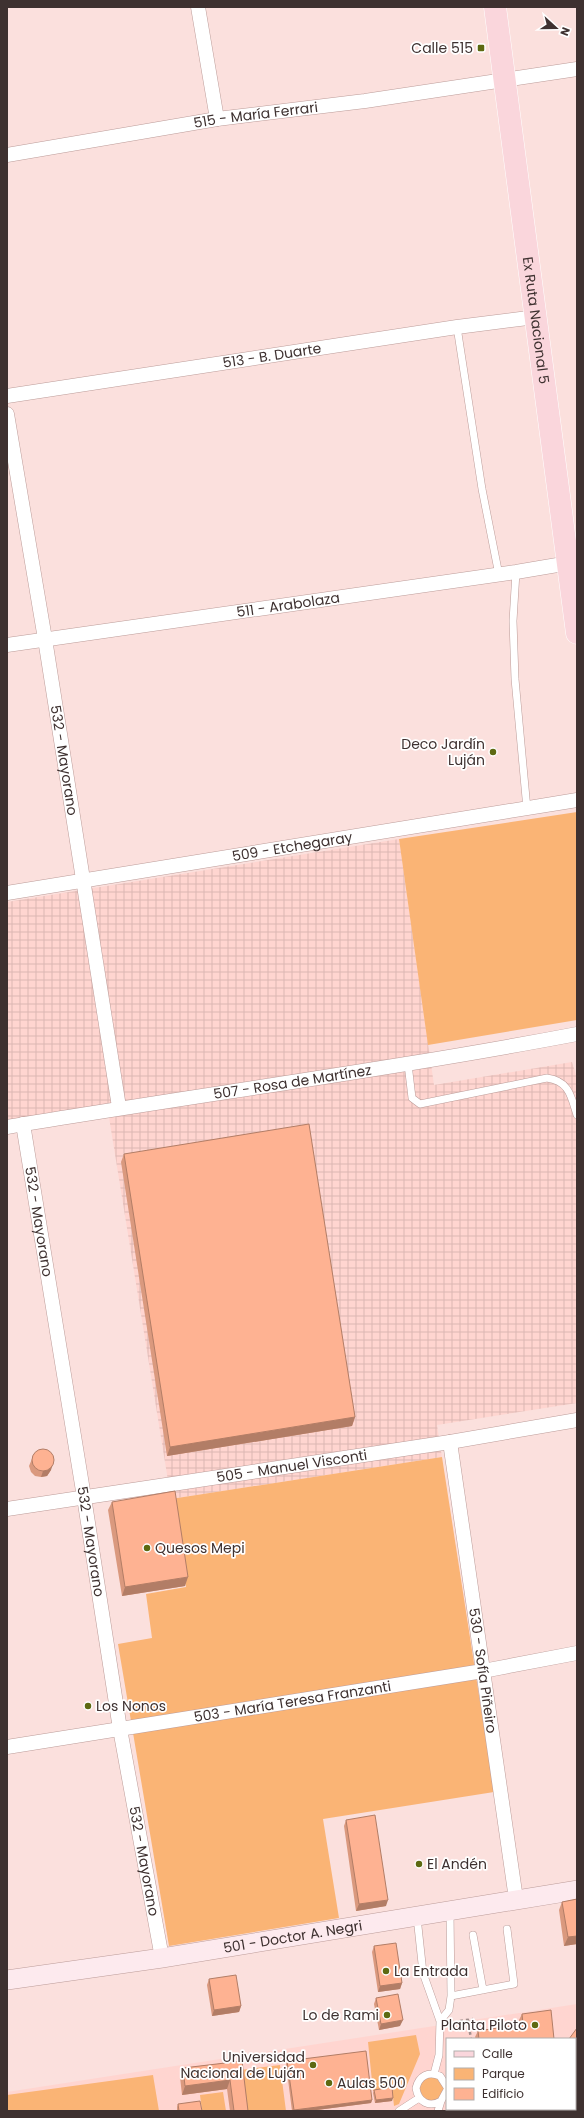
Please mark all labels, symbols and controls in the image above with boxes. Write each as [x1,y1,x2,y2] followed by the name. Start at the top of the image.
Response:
[536,8,576,48] north arrow
[556,25,574,38] text: N
[411,38,473,58] place label: Calle 515
[476,43,486,53] marker: Calle 515
[192,97,319,133] street label: 515 - María Ferrari
[518,255,554,385] street label: Ex Ruta Nacional 5
[221,338,323,373] street label: 513 - B. Duarte
[235,587,341,622] street label: 511 - Arabolaza
[46,704,83,817] street label: 532 - Mayorano
[401,734,485,770] place label: Deco Jardín Luján
[488,747,498,757] marker: Deco Jardín Luján
[231,827,354,866] street label: 509 - Etchegaray
[212,1060,373,1104] street label: 507 - Rosa de Martínez
[20,1165,58,1278] street label: 532 - Mayorano
[215,1445,369,1487] street label: 505 - Manuel Visconti
[72,1485,109,1598] street label: 532 - Mayorano
[155,1538,245,1558] place label: Quesos Mepi
[142,1543,152,1553] marker: Quesos Mepi
[464,1607,502,1735] street label: 530 - Sofía Piñeiro
[192,1676,392,1727] street label: 503 - María Teresa Franzanti
[96,1696,166,1716] place label: Los Nonos
[83,1701,93,1711] marker: Los Nonos
[124,1804,164,1918] street label: 532 - Mayorano
[427,1854,487,1874] place label: El Andén
[414,1859,424,1869] marker: El Andén
[222,1915,364,1958] street label: 501 - Doctor A. Negri
[394,1961,468,1981] place label: La Entrada
[381,1966,391,1976] marker: La Entrada
[303,2005,379,2025] place label: Lo de Rami
[382,2010,392,2020] marker: Lo de Rami
[441,2015,527,2035] place label: Planta Piloto
[530,2020,540,2030] marker: Planta Piloto
[446,2038,576,2110] legend
[482,2045,513,2062] text: Calle
[180,2047,305,2083] place label: Universidad Nacional de Luján
[308,2060,318,2070] marker: Universidad Nacional de Luján
[482,2065,525,2082] text: Parque
[337,2073,406,2093] place label: Aulas 500
[324,2078,334,2088] marker: Aulas 500
[482,2085,524,2102] text: Edificio

